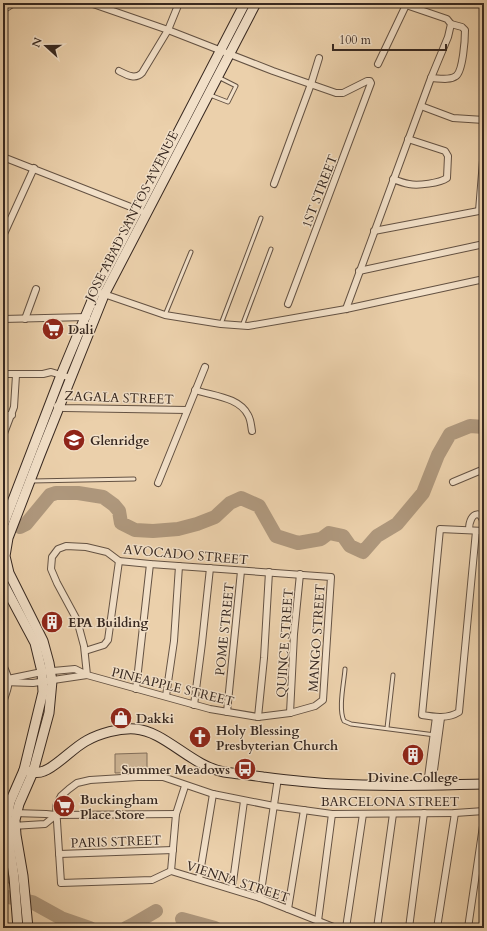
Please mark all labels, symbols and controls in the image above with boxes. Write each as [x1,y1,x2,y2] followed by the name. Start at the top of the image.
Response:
[26,26,66,66] north arrow
[333,26,446,52] scale bar
[339,32,372,48] text: 100 m
[28,35,46,50] text: N
[80,128,183,307] street label: JOSE ABAD SANTOS AVENUE
[298,152,342,230] street label: 1ST STREET
[40,316,66,342] supermarket icon: Dali
[68,321,94,339] place label: Dali
[64,387,174,409] street label: ZAGALA STREET
[61,427,87,453] school or university icon: Glenridge
[90,432,149,450] place label: Glenridge
[123,541,249,569] street label: AVOCADO STREET
[211,581,239,676] street label: POME STREET
[304,583,330,693] street label: MANGO STREET
[272,587,298,698] street label: QUINCE STREET
[39,609,65,635] building icon: EPA Building
[68,614,149,632] place label: EPA Building
[110,663,236,711] street label: PINEAPPLE STREET
[108,705,134,731] shop icon: Dakki
[136,710,174,728] place label: Dakki
[216,722,338,755] place label: Holy Blessing Presbyterian Church
[187,724,213,750] church icon: Holy Blessing Presbyterian Church
[400,742,426,768] building icon: Divine College
[232,756,258,782] bus stop icon: Summer Meadows
[121,761,230,779] place label: Summer Meadows
[368,769,458,787] place label: Divine College
[80,791,158,824] place label: Buckingham Place Store
[51,793,77,819] supermarket icon: Buckingham Place Store
[321,793,460,811] street label: BARCELONA STREET
[70,831,162,853] street label: PARIS STREET
[184,857,292,907] street label: VIENNA STREET

